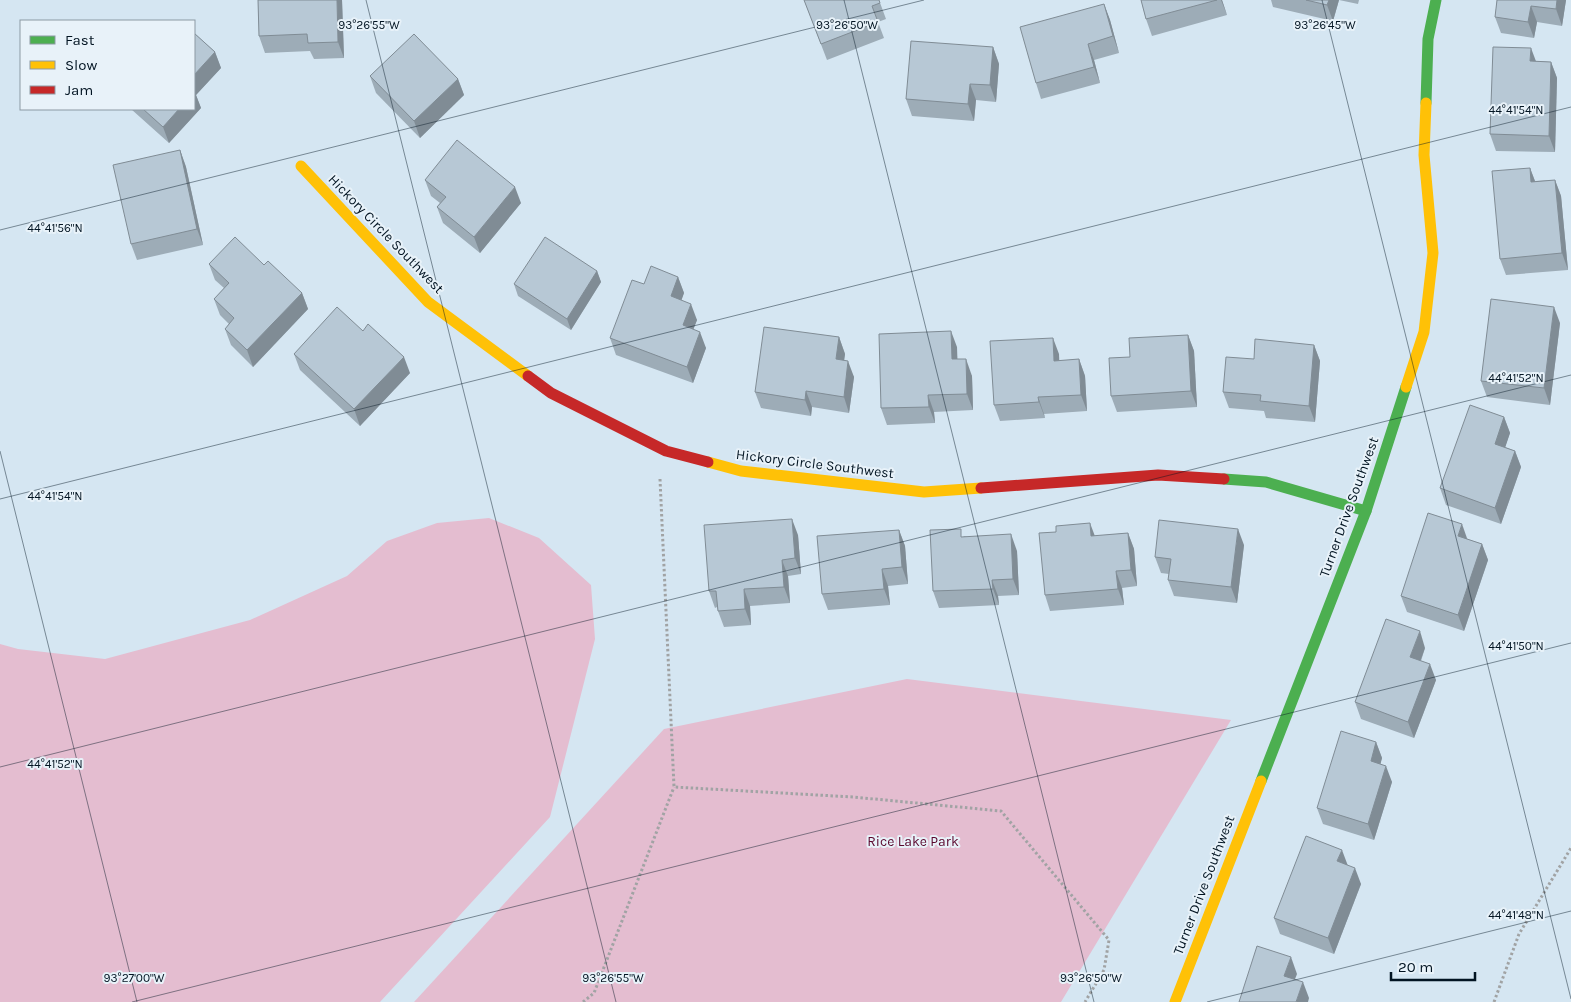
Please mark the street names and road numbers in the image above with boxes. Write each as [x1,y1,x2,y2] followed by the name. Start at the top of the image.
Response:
[325,171,447,297] street label: Hickory Circle Southwest
[1316,435,1382,579] street label: Turner Drive Southwest
[735,446,895,482] street label: Hickory Circle Southwest
[1170,813,1238,957] street label: Turner Drive Southwest

